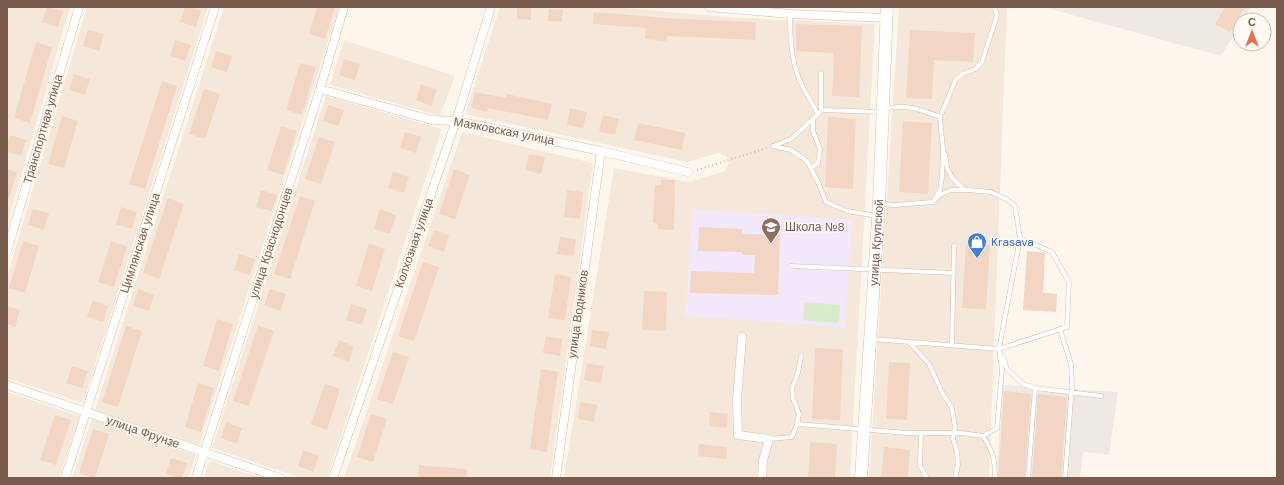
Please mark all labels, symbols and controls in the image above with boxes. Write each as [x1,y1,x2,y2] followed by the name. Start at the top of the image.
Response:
[1232,12,1272,52] north arrow
[1248,15,1256,29] text: С
[20,72,66,186] street label: Транспортная улица
[452,113,556,149] street label: Маяковская улица
[246,186,296,300] street label: улица Краснодонцев
[116,190,164,295] street label: Цимлянская улица
[391,196,437,290] street label: Колхозная улица
[866,199,887,286] street label: улица Крупской
[760,216,782,244] school or university icon: Школа №8
[785,219,845,235] place label: Школа №8
[966,231,988,259] shop icon: Krasava
[991,234,1034,250] place label: Krasava
[564,269,592,359] street label: улица Водников
[104,412,182,452] street label: улица Фрунзе

